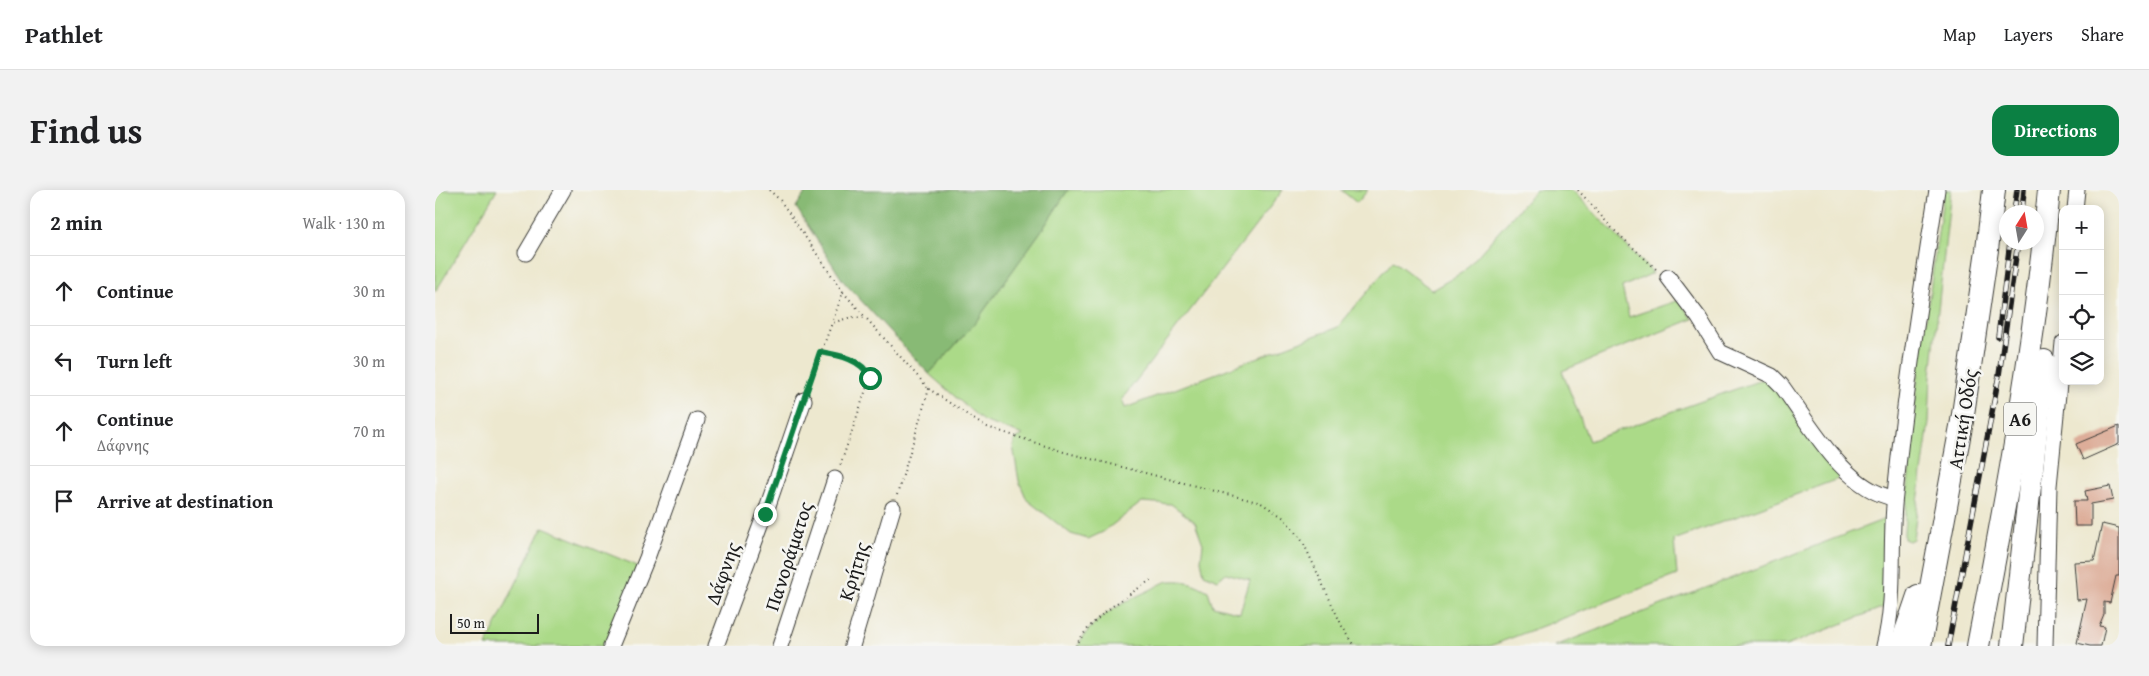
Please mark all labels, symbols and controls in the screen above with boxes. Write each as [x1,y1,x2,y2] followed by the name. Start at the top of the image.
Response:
[25,17,103,52] text: Pathlet
[1943,21,1976,48] text: Map
[2004,21,2053,48] text: Layers
[2081,21,2124,48] text: Share
[30,105,143,156] text: Find us
[1992,105,2119,156] button: Directions
[1999,205,2044,250] north arrow
[2059,205,2104,385] map controls
[2059,205,2104,250] button: +
[50,207,102,238] text: 2 min
[302,211,385,235] text: Walk · 130 m
[2059,250,2104,295] button: −
[50,277,78,305] icon: ahead
[97,277,174,305] text: Continue
[353,279,385,303] text: 30 m
[2059,295,2104,340] button: locate
[2059,340,2104,385] button: layers
[50,347,78,375] icon: left
[97,347,172,375] text: Turn left
[353,349,385,373] text: 30 m
[1940,366,1984,471] street label: Αττική Οδός
[859,367,882,390] route start
[2004,402,2036,435] road number: Α6
[97,405,174,433] text: Continue
[50,417,78,445] icon: ahead
[353,419,385,443] text: 70 m
[97,433,149,457] text: Δάφνης
[50,487,78,515] icon: arrive
[97,487,273,515] text: Arrive at destination
[757,497,819,614] street label: Πανοράματος
[754,503,777,526] route end
[697,537,747,608] street label: Δάφνης
[830,537,876,604] street label: Κρήτης
[450,611,539,634] scale bar
[457,613,485,633] text: 50 m

